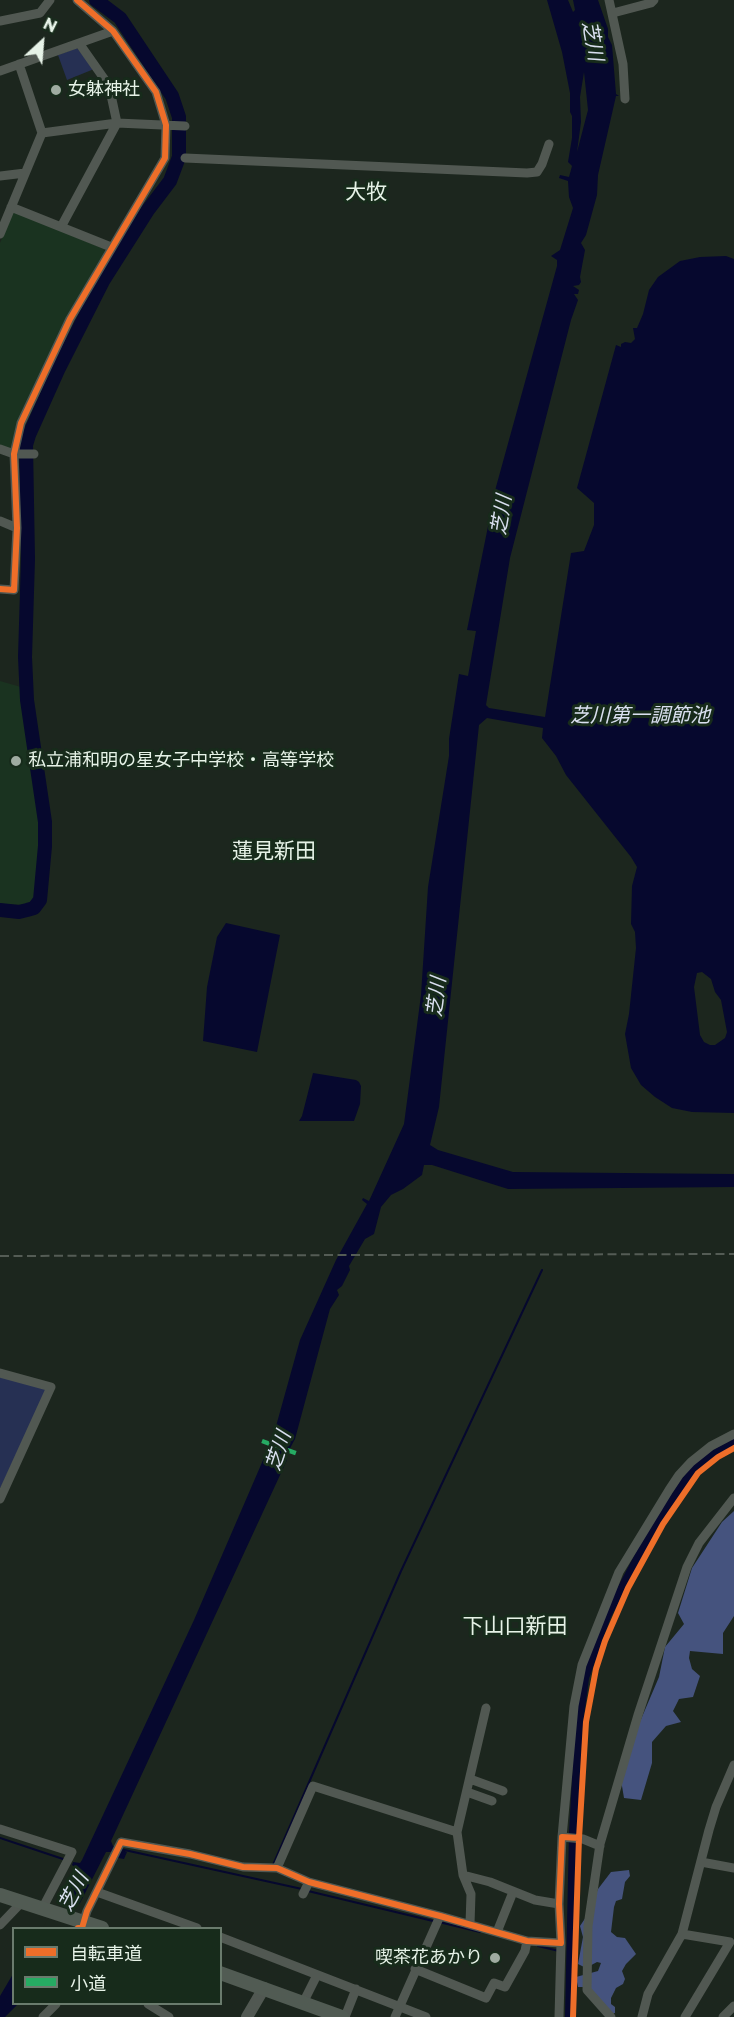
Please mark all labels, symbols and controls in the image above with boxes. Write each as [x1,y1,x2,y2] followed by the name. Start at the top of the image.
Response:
[12,12,72,72] north arrow
[40,14,60,37] text: N
[577,19,607,63] water label: 芝川
[68,79,140,101] place label: 女躰神社
[49,83,63,97] marker: 女躰神社
[345,180,387,206] district label: 大牧
[487,493,517,537] water label: 芝川
[570,704,710,728] water label: 芝川第一調節池
[28,750,334,772] place label: 私立浦和明の星女子中学校・高等学校
[9,754,23,768] marker: 私立浦和明の星女子中学校・高等学校
[232,839,316,865] district label: 蓮見新田
[423,976,451,1018] water label: 芝川
[261,1428,297,1474] water label: 芝川
[463,1614,567,1640] district label: 下山口新田
[54,1869,94,1915] water label: 芝川
[12,1927,222,2005] legend
[70,1943,142,1965] text: 自転車道
[375,1947,483,1969] place label: 喫茶花あかり
[488,1951,502,1965] marker: 喫茶花あかり
[70,1973,106,1995] text: 小道

